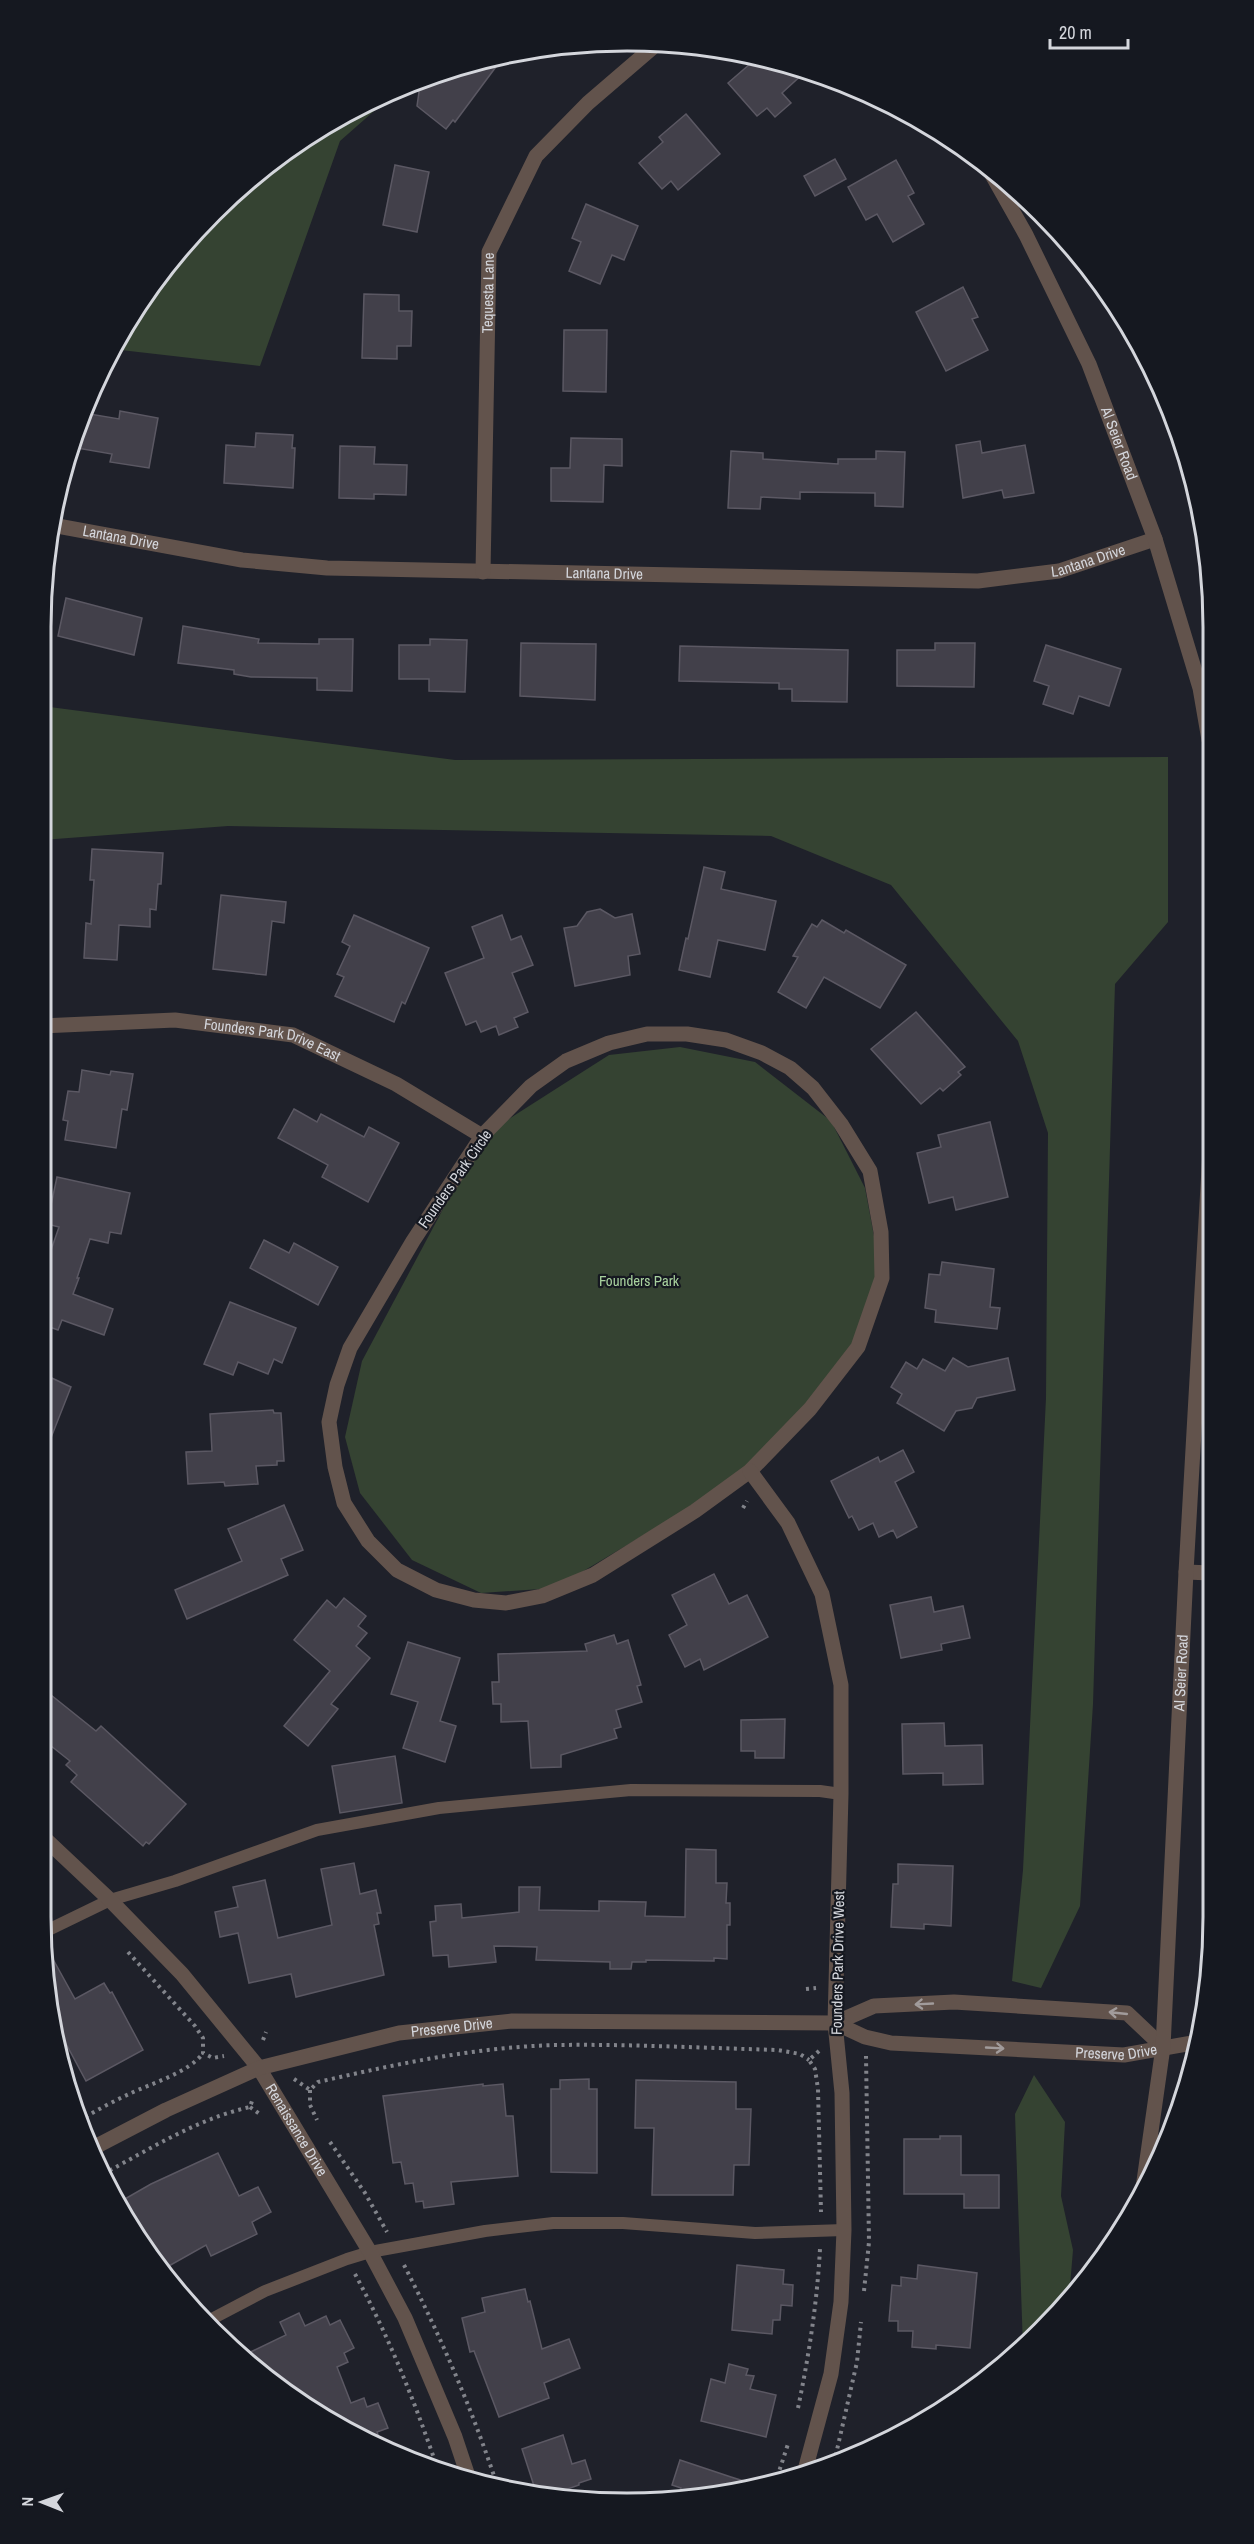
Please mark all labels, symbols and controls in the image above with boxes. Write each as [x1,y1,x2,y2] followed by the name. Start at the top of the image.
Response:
[1050,12,1128,50] scale bar
[1059,20,1092,45] text: 20 m
[476,252,499,334] street label: Tequesta Lane
[1096,403,1143,483] street label: Al Seier Road
[81,520,161,555] street label: Lantana Drive
[1050,539,1128,582] street label: Lantana Drive
[566,562,643,584] street label: Lantana Drive
[203,1013,345,1066] street label: Founders Park Drive East
[413,1125,496,1232] street label: Founders Park Circle
[599,1270,680,1291] park label: Founders Park
[1168,1634,1193,1713] street label: Al Seier Road
[826,1890,849,2035] street label: Founders Park Drive West
[914,1998,934,2009] one-way arrow
[1109,2007,1128,2018] one-way arrow
[410,2012,494,2042] street label: Preserve Drive
[1075,2038,1159,2065] street label: Preserve Drive
[985,2043,1005,2054] one-way arrow
[261,2080,333,2180] street label: Renaissance Drive
[12,2472,72,2532] north arrow
[16,2497,38,2507] text: N

